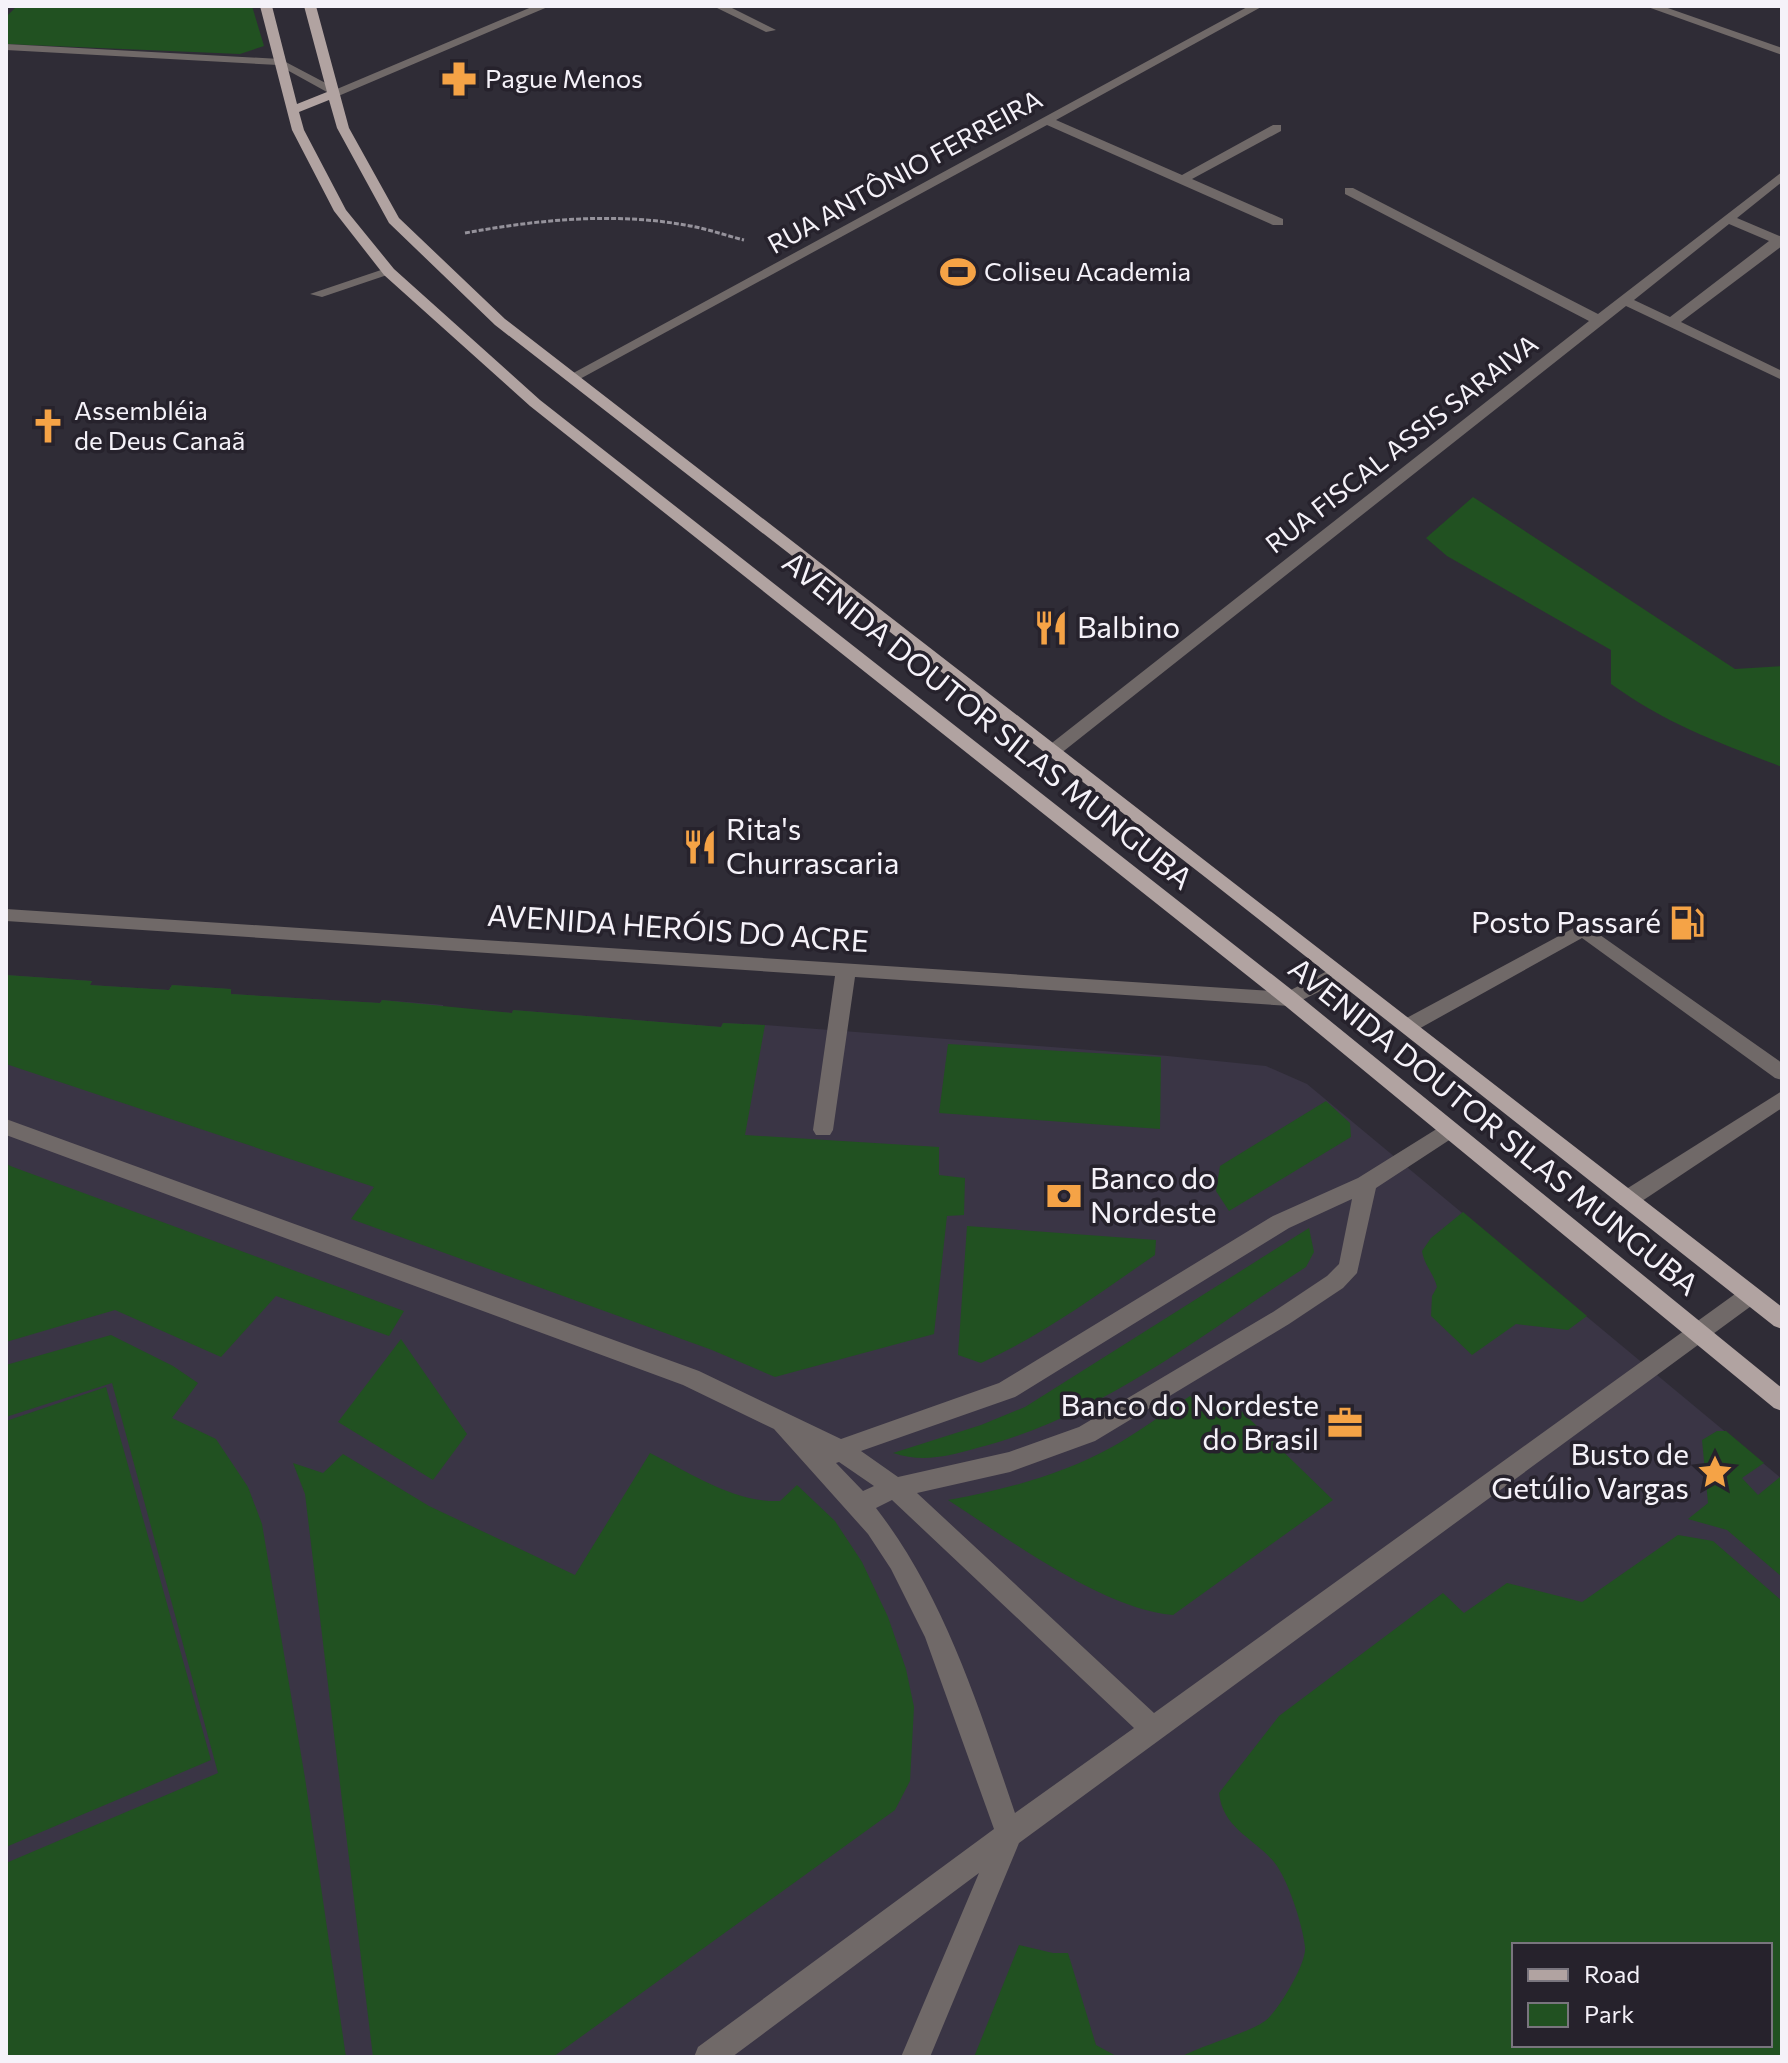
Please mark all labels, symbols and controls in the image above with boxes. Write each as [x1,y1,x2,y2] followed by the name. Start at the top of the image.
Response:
[440,60,478,98] pharmacy icon: Pague Menos
[485,62,643,93] place label: Pague Menos
[762,82,1047,259] street label: RUA ANTÔNIO FERREIRA
[939,253,977,291] sports icon: Coliseu Academia
[984,255,1191,286] place label: Coliseu Academia
[1259,327,1543,559] street label: RUA FISCAL ASSIS SARAIVA
[74,394,245,455] place label: Assembléia de Deus Canaã
[29,407,67,445] church icon: Assembléia de Deus Canaã
[776,542,1201,896] street label: AVENIDA DOUTOR SILAS MUNGUBA
[1077,607,1180,644] place label: Balbino
[1032,609,1070,647] restaurant icon: Balbino
[726,809,899,880] place label: Rita's Churrascaria
[681,828,719,866] restaurant icon: Rita's Churrascaria
[486,895,870,958] street label: AVENIDA HERÓIS DO ACRE
[1471,902,1661,939] place label: Posto Passaré
[1668,904,1706,942] fuel station icon: Posto Passaré
[1282,948,1707,1302] street label: AVENIDA DOUTOR SILAS MUNGUBA
[1090,1158,1217,1229] place label: Banco do Nordeste
[1045,1177,1083,1215] bank icon: Banco do Nordeste
[1061,1385,1319,1456] place label: Banco do Nordeste do Brasil
[1326,1404,1364,1442] office icon: Banco do Nordeste do Brasil
[1491,1434,1689,1505] place label: Busto de Getúlio Vargas
[1696,1453,1734,1491] place icon: Busto de Getúlio Vargas
[1512,1943,1772,2047] legend
[1584,1959,1640,1988] text: Road
[1584,1999,1634,2028] text: Park

